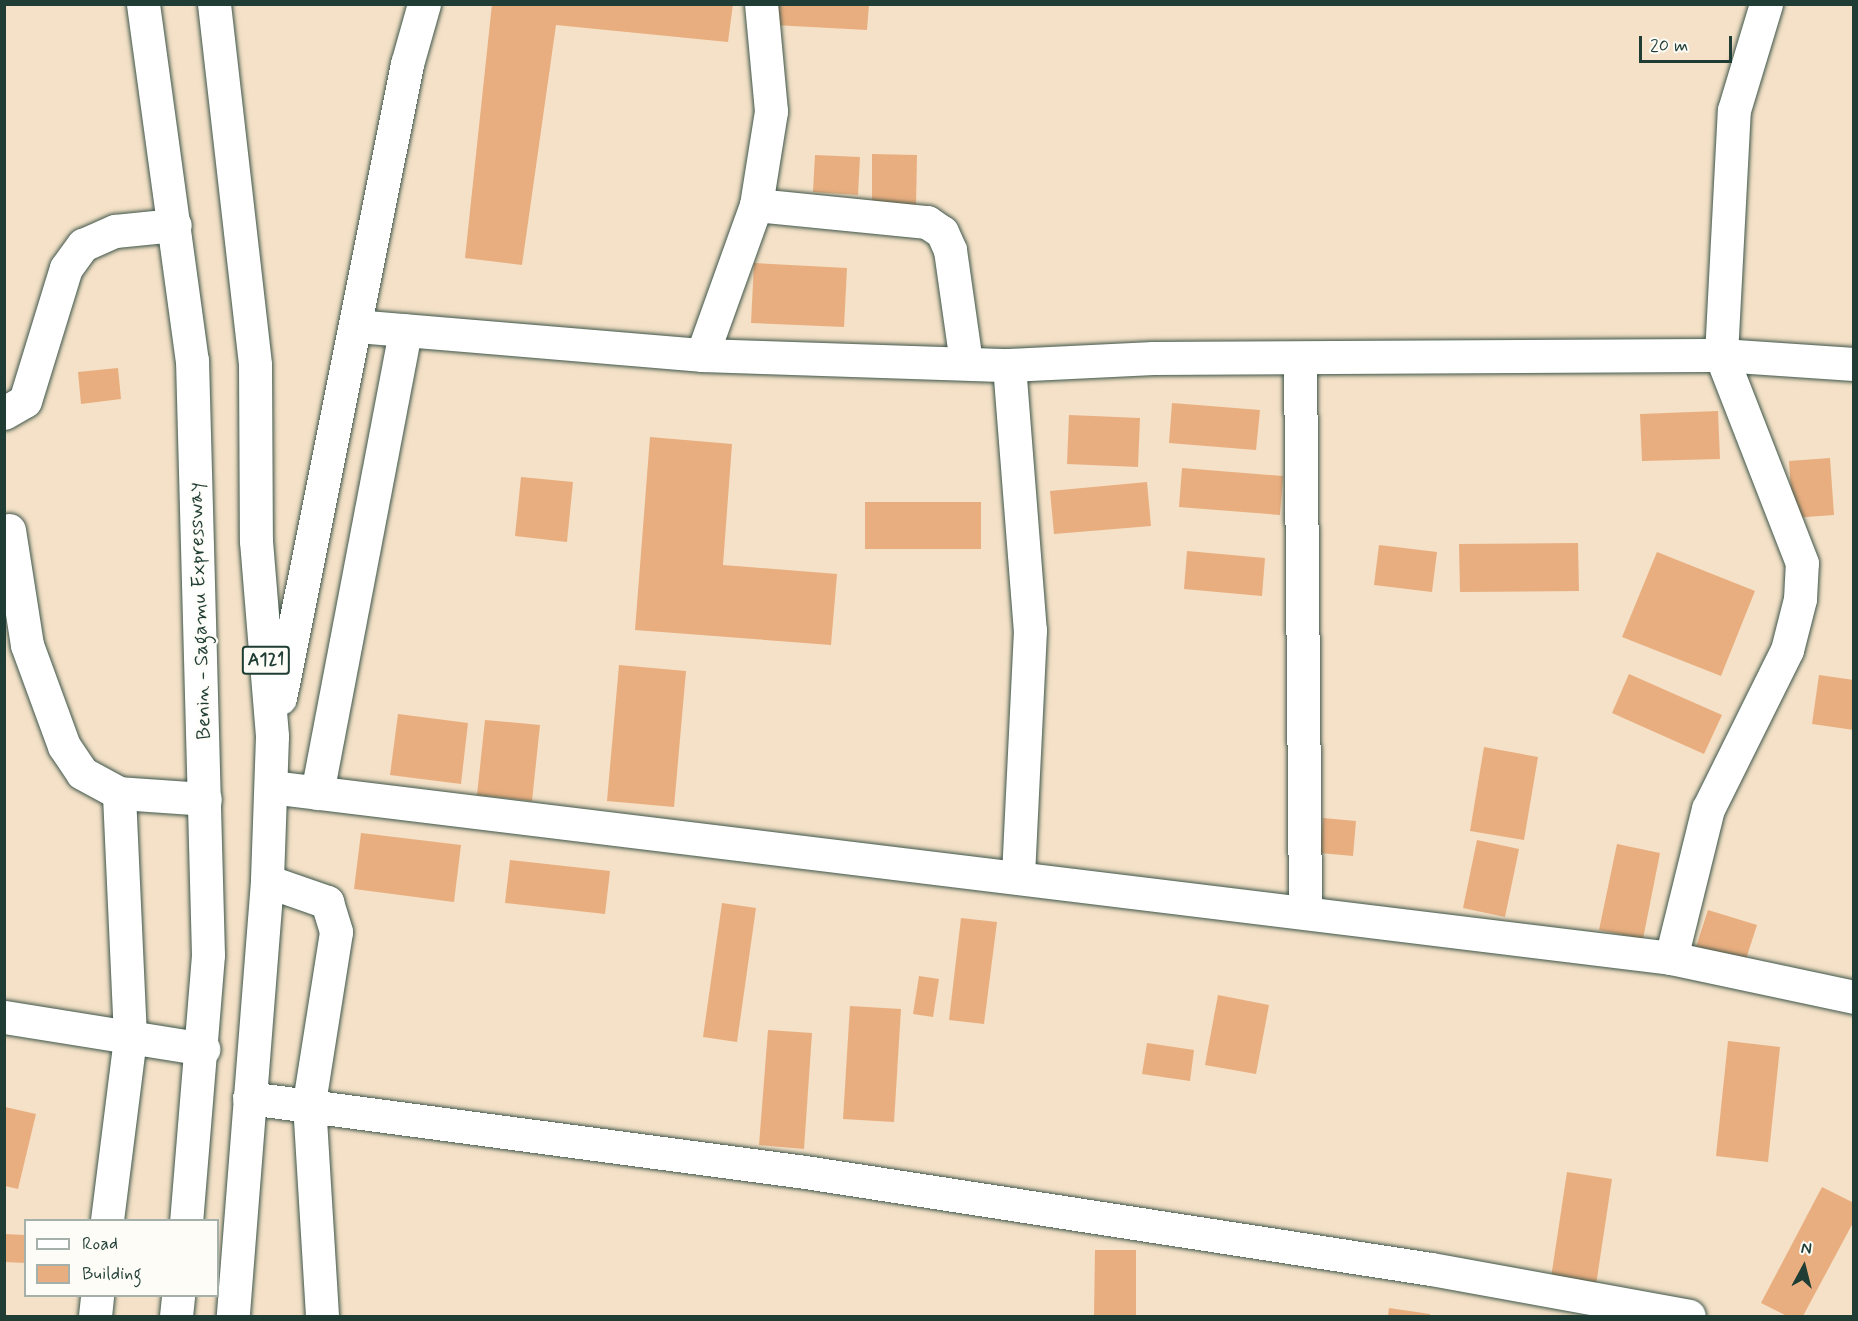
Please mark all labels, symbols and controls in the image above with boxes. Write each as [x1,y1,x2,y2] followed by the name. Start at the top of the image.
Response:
[1642,24,1735,62] scale bar
[1650,34,1688,58] text: 20 m
[184,482,216,740] street label: Benin - Sagamu Expressway
[240,645,292,675] road number: A121
[24,1219,219,1297] legend
[82,1232,118,1256] text: Road
[1774,1237,1834,1297] north arrow
[1800,1238,1813,1260] text: N
[82,1262,142,1286] text: Building

